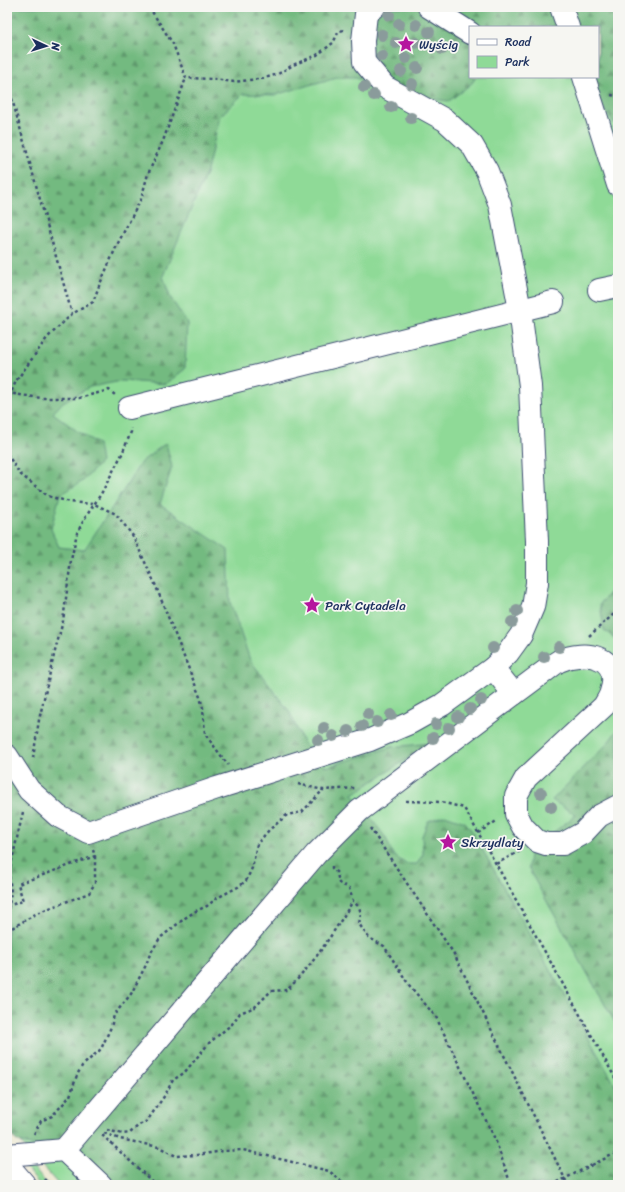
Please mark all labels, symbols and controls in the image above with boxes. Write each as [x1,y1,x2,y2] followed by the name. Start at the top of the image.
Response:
[26,26,66,66] north arrow
[469,26,599,78] legend
[505,31,532,53] text: Road
[419,33,459,56] place label: Wyścig
[396,34,416,54] place icon: Wyścig
[46,41,65,52] text: N
[505,51,530,73] text: Park
[325,594,406,617] place label: Park Cytadela
[302,595,322,615] place icon: Park Cytadela
[461,831,524,854] place label: Skrzydlaty
[438,832,458,852] place icon: Skrzydlaty

